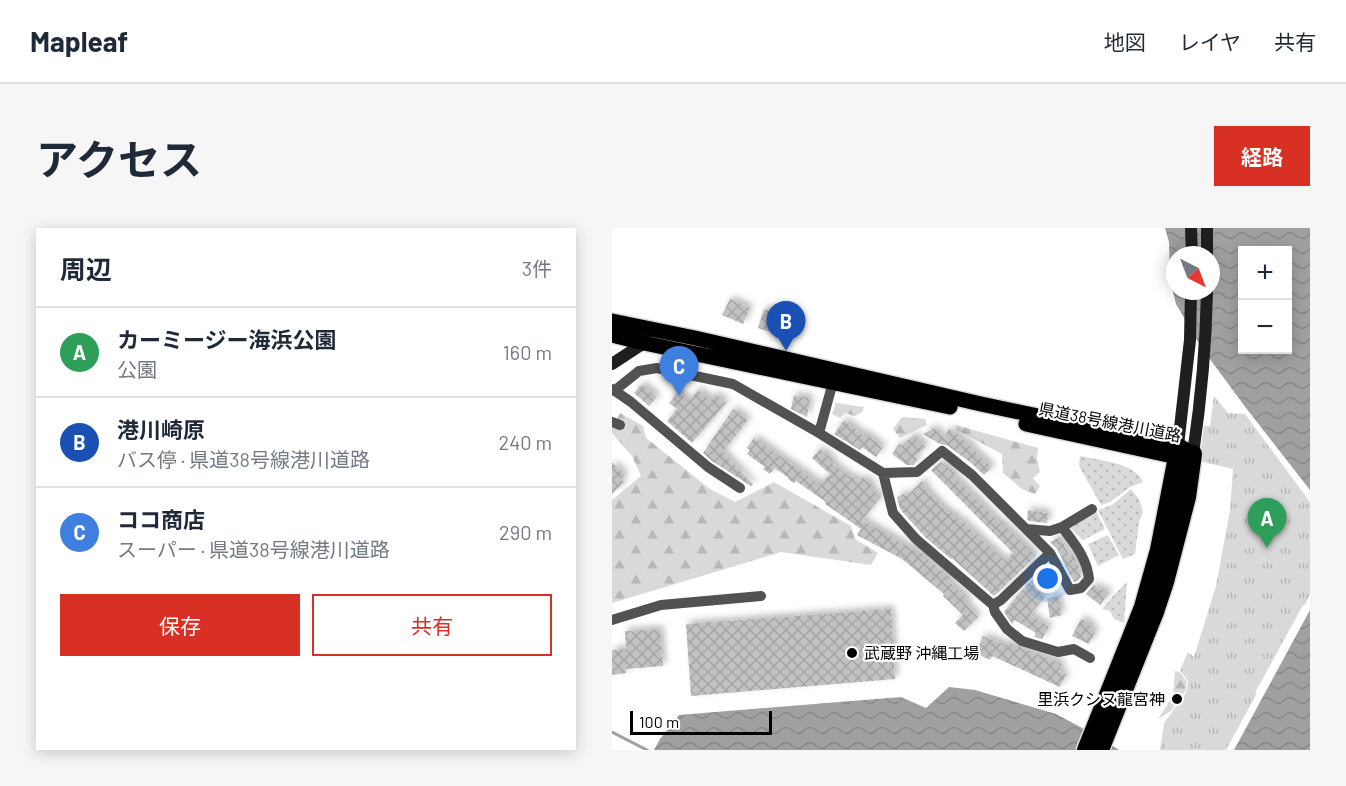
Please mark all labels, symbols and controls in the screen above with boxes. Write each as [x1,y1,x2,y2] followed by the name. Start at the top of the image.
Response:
[30,24,128,58] text: Mapleaf
[1104,29,1146,54] text: 地図
[1179,29,1241,54] text: レイヤ
[1274,29,1316,54] text: 共有
[1214,126,1310,186] button: 経路
[36,133,202,183] text: アクセス
[1166,246,1220,300] north arrow
[1238,246,1292,354] map controls
[1238,246,1292,300] button: +
[60,253,112,284] text: 周辺
[522,256,552,280] text: 3件
[1238,300,1292,354] button: −
[766,302,806,351] pin: B
[117,326,337,352] text: カーミージー海浜公園
[73,340,86,364] text: A
[503,340,552,364] text: 160 m
[660,346,698,396] pin: C
[117,357,157,381] text: 公園
[1037,398,1183,445] street label: 県道38号線港川道路
[117,416,205,442] text: 港川崎原
[73,430,86,454] text: B
[498,430,552,454] text: 240 m
[117,447,370,471] text: バス停 · 県道38号線港川道路
[1248,498,1286,548] pin: A
[117,506,205,532] text: ココ商店
[73,520,86,544] text: C
[499,520,552,544] text: 290 m
[117,537,390,561] text: スーパー · 県道38号線港川道路
[1033,564,1062,593] your location
[60,594,300,656] button: 保存
[312,594,552,656] button: 共有
[864,643,979,662] place label: 武蔵野 沖縄工場
[845,646,859,660] marker: 武蔵野 沖縄工場
[1037,689,1165,708] place label: 里浜クシヌ龍宮神
[1170,692,1184,706] marker: 里浜クシヌ龍宮神
[630,708,772,736] scale bar
[639,712,679,731] text: 100 m

